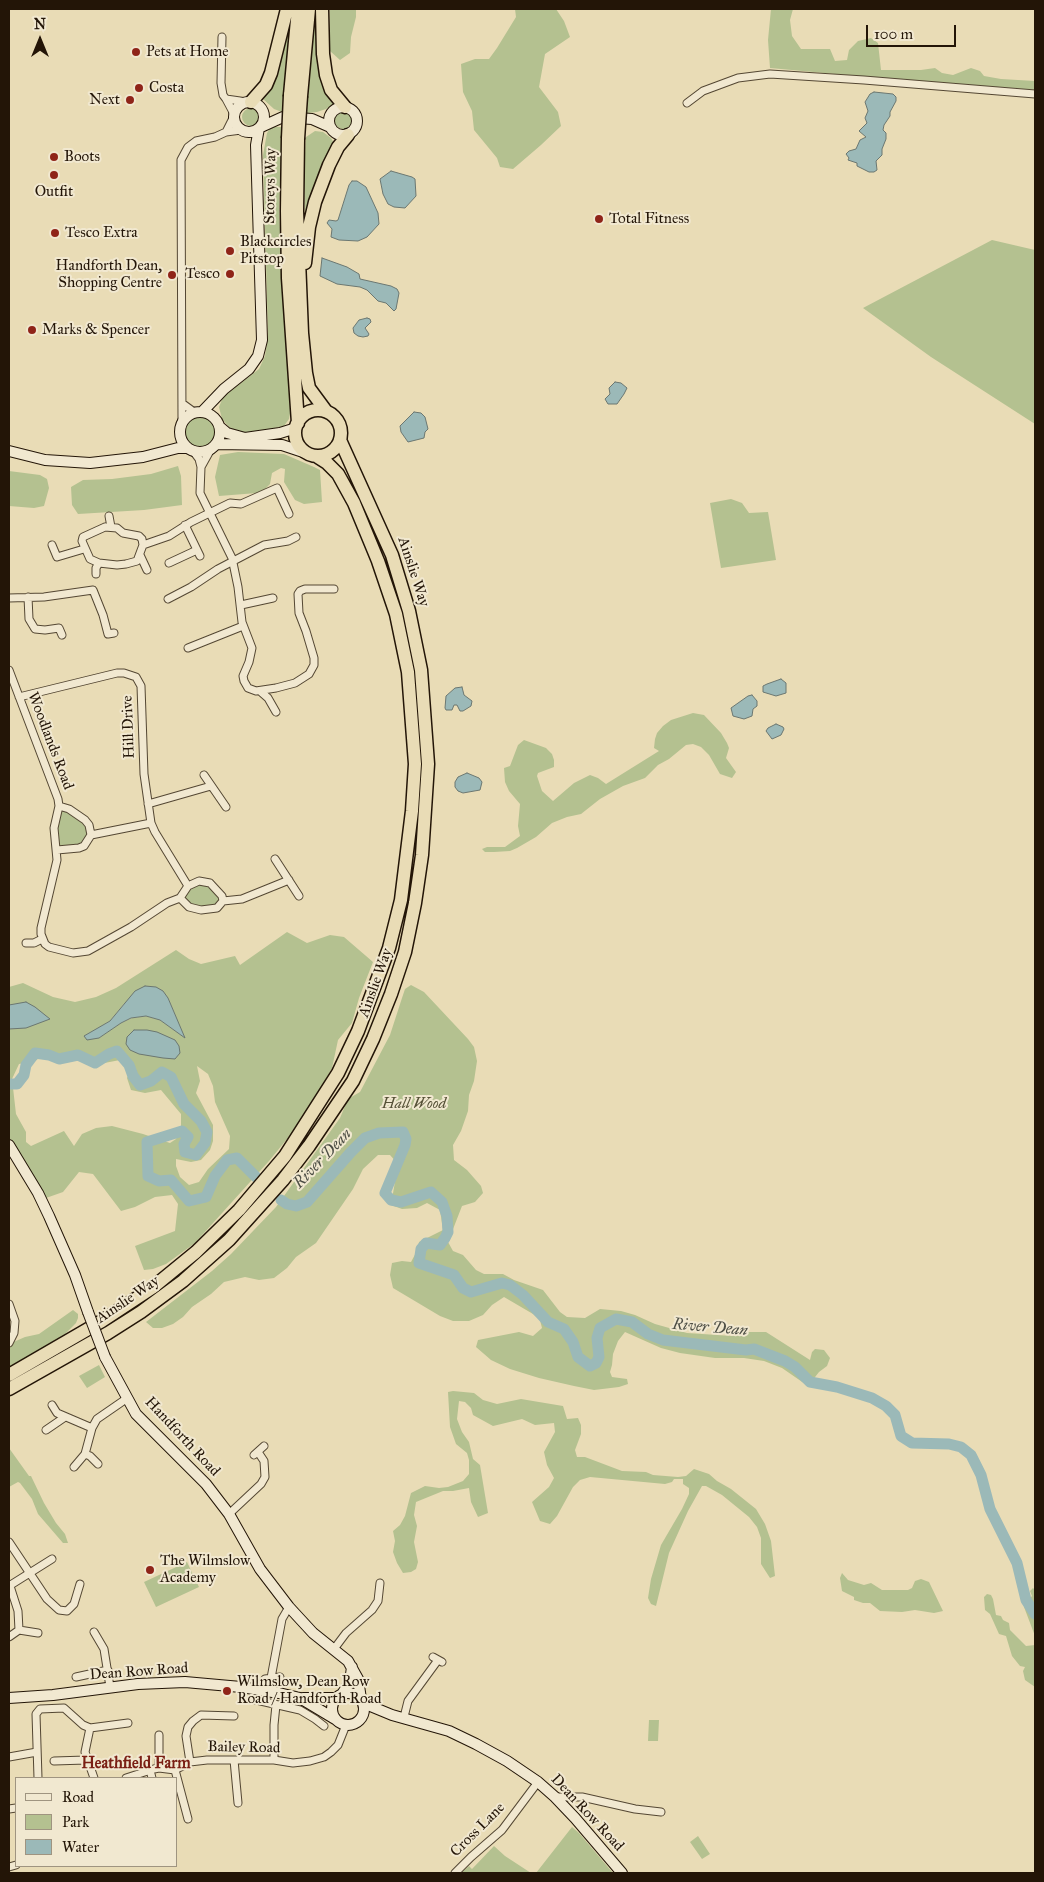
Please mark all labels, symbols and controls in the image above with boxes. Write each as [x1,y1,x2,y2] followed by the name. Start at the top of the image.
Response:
[15,15,65,65] north arrow
[869,15,959,47] scale bar
[34,16,46,33] text: N
[874,25,913,43] text: 100 m
[146,43,229,61] place label: Pets at Home
[130,46,142,58] marker: Pets at Home
[149,79,184,97] place label: Costa
[133,82,145,94] marker: Costa
[89,91,120,109] place label: Next
[124,94,136,106] marker: Next
[64,148,100,166] place label: Boots
[261,148,281,224] street label: Storeys Way
[48,151,60,163] marker: Boots
[48,169,60,181] marker: Outfit
[35,183,73,201] place label: Outfit
[609,210,689,228] place label: Total Fitness
[593,213,605,225] marker: Total Fitness
[65,224,138,242] place label: Tesco Extra
[49,227,61,239] marker: Tesco Extra
[240,233,312,268] place label: Blackcircles Pitstop
[224,245,236,257] marker: Blackcircles Pitstop
[56,257,162,292] place label: Handforth Dean, Shopping Centre
[185,265,220,283] place label: Tesco
[224,268,236,280] marker: Tesco
[166,269,178,281] marker: Handforth Dean, Shopping Centre
[42,321,150,339] place label: Marks & Spencer
[26,324,38,336] marker: Marks & Spencer
[393,535,433,609] street label: Ainslie Way
[23,690,77,792] street label: Woodlands Road
[119,695,139,759] street label: Hill Drive
[355,946,397,1020] street label: Ainslie Way
[382,1095,446,1113] park label: Hall Wood
[290,1125,356,1193] water label: River Dean
[93,1272,163,1328] street label: Ainslie Way
[672,1315,748,1341] water label: River Dean
[141,1394,223,1480] street label: Handforth Road
[160,1552,250,1587] place label: The Wilmslow Academy
[144,1564,156,1576] marker: The Wilmslow Academy
[89,1660,189,1684] street label: Dean Row Road
[237,1673,381,1708] place label: Wilmslow, Dean Row Road / Handforth Road
[221,1685,233,1697] marker: Wilmslow, Dean Row Road / Handforth Road
[207,1738,281,1758] street label: Bailey Road
[81,1754,191,1774] district label: Heathfield Farm
[547,1771,627,1855] street label: Dean Row Road
[15,1777,178,1867] legend
[62,1788,94,1806] text: Road
[447,1799,509,1861] street label: Cross Lane
[62,1813,89,1831] text: Park
[62,1838,99,1856] text: Water

